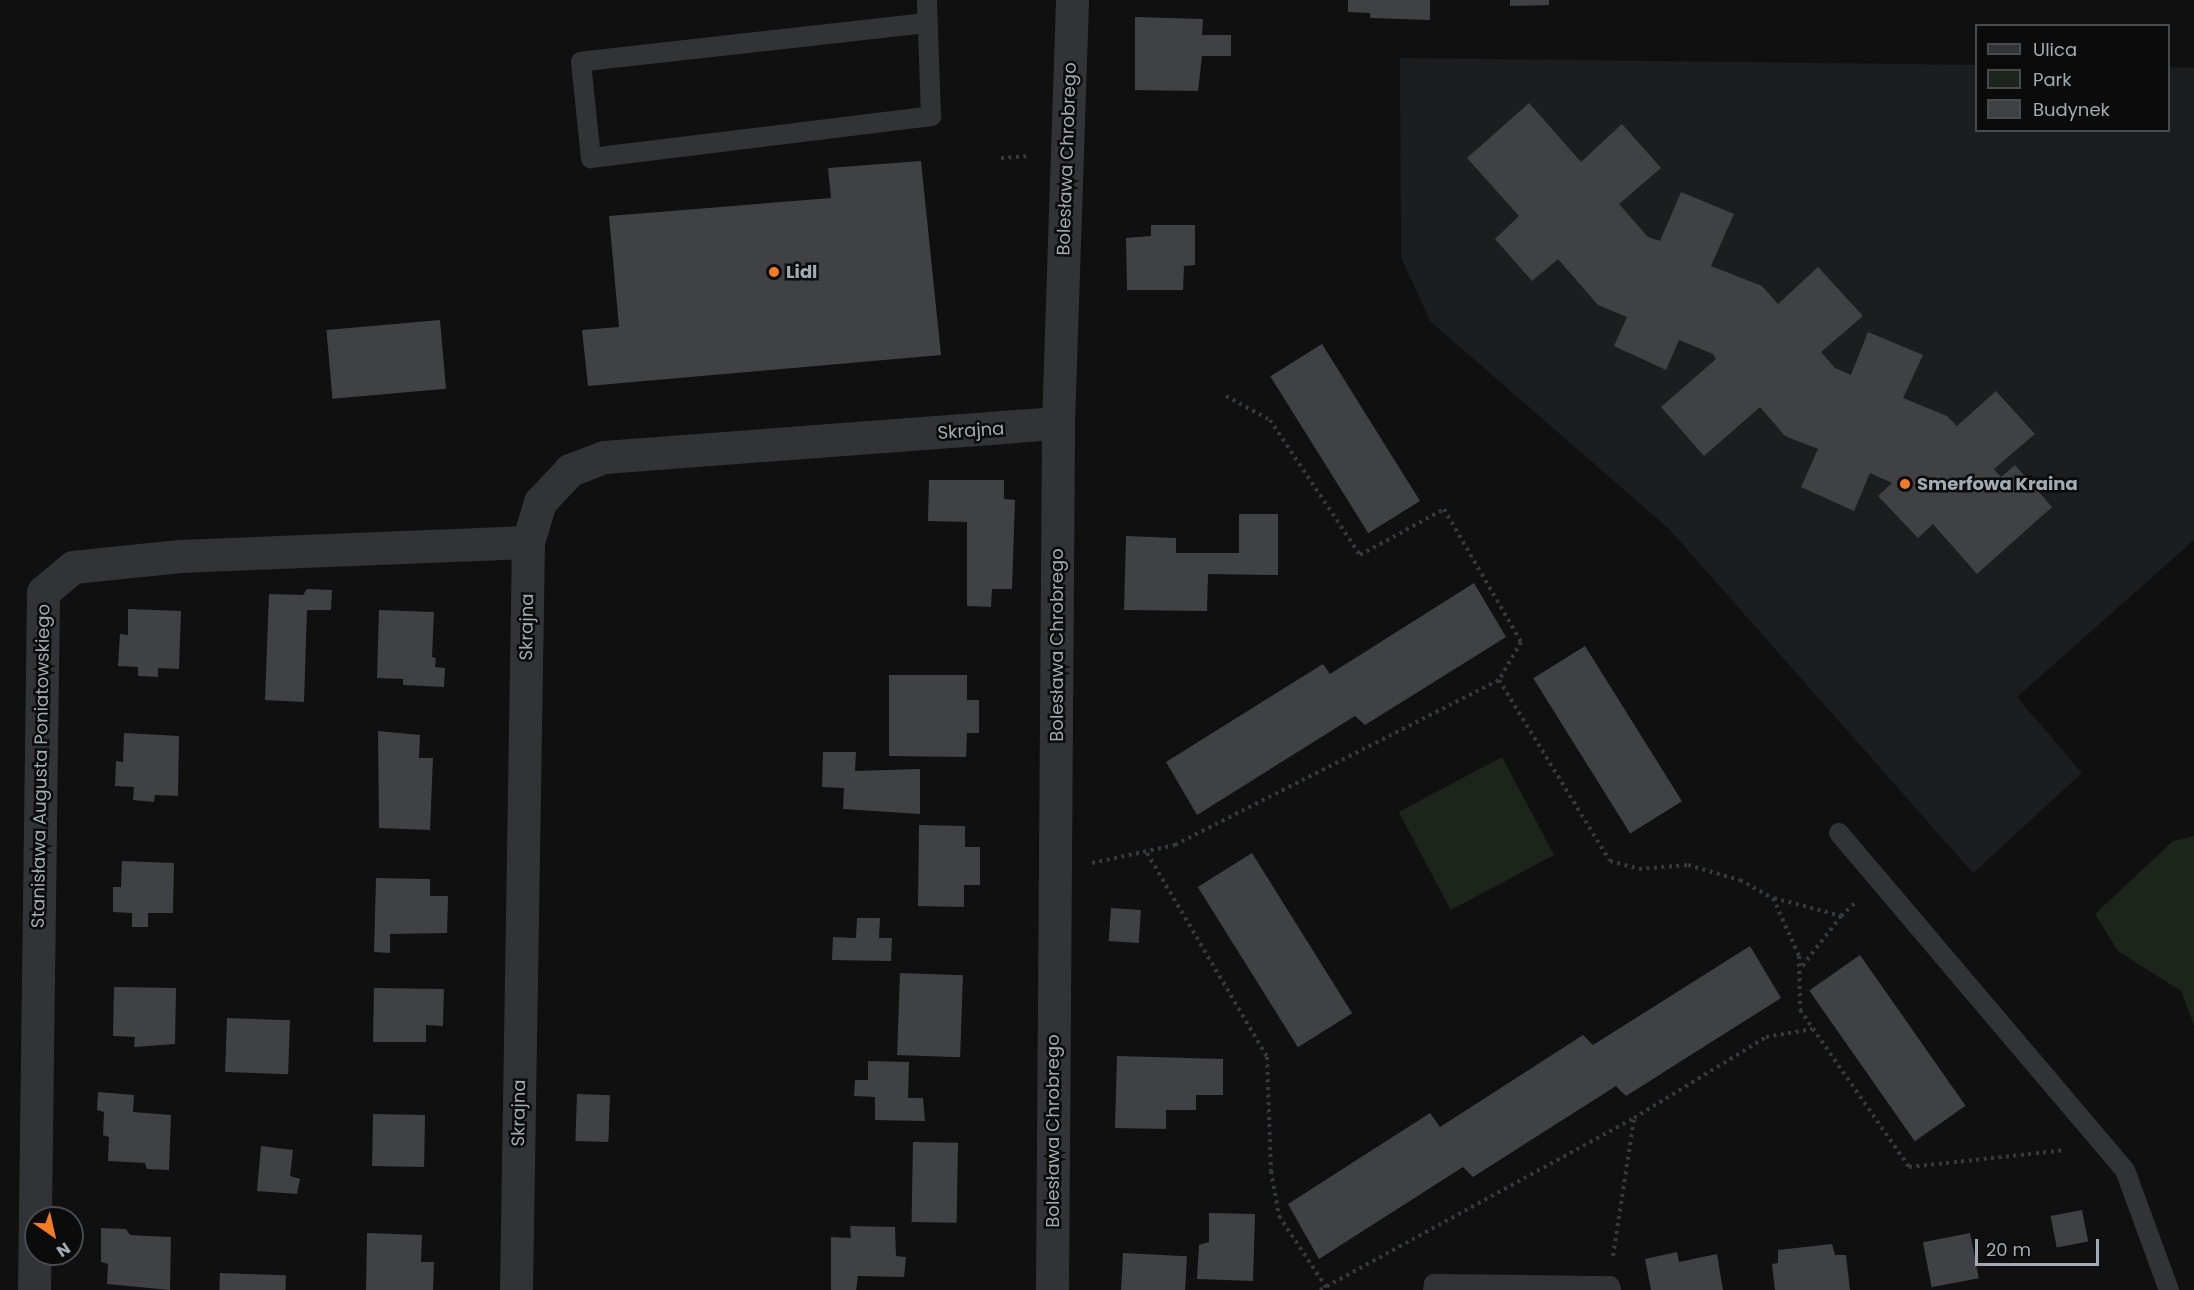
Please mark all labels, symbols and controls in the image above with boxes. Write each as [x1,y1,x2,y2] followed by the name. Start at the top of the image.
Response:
[1975,24,2170,132] legend
[2033,37,2077,62] text: Ulica
[1053,62,1081,256] street label: Bolesława Chrobrego
[2033,67,2072,92] text: Park
[2033,97,2110,122] text: Budynek
[786,261,817,283] place label: Lidl
[767,265,781,279] marker: Lidl
[937,418,1005,444] street label: Skrajna
[1917,473,2078,495] place label: Smerfowa Kraina
[1898,477,1912,491] marker: Smerfowa Kraina
[1046,548,1068,742] street label: Bolesława Chrobrego
[516,593,538,661] street label: Skrajna
[27,604,55,928] street label: Stanisława Augusta Poniatowskiego
[1042,1034,1064,1228] street label: Bolesława Chrobrego
[508,1079,530,1147] street label: Skrajna
[24,1206,84,1266] north arrow
[1978,1227,2102,1265] scale bar
[52,1237,75,1263] text: N
[1986,1237,2031,1262] text: 20 m

